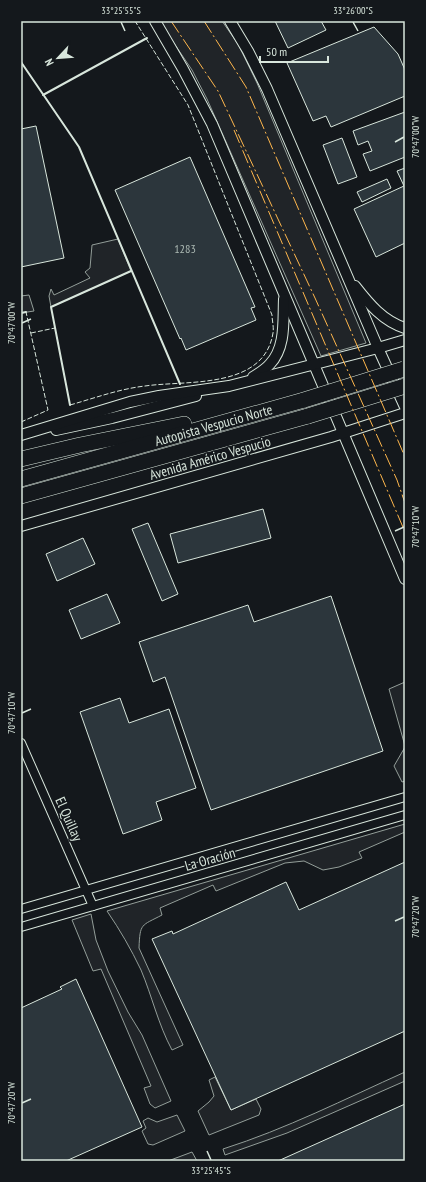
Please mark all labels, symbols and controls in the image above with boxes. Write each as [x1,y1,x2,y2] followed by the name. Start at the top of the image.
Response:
[101,4,141,17] text: 33°25'55"S
[333,4,373,17] text: 33°26'00"S
[38,38,78,78] north arrow
[260,38,328,64] scale bar
[266,44,287,59] text: 50 m
[41,57,57,68] text: N
[409,116,422,158] text: 70°47'00"W
[174,241,196,256] house number: 1283
[5,302,18,344] text: 70°47'00"W
[153,400,275,450] street label: Autopista Vespucio Norte
[147,432,273,484] street label: Avenida Américo Vespucio
[409,506,422,548] text: 70°47'10"W
[5,692,18,734] text: 70°47'10"W
[51,794,87,845] street label: El Quillay
[183,843,237,875] street label: La Oración
[409,896,422,938] text: 70°47'20"W
[5,1082,18,1124] text: 70°47'20"W
[191,1164,231,1177] text: 33°25'45"S

